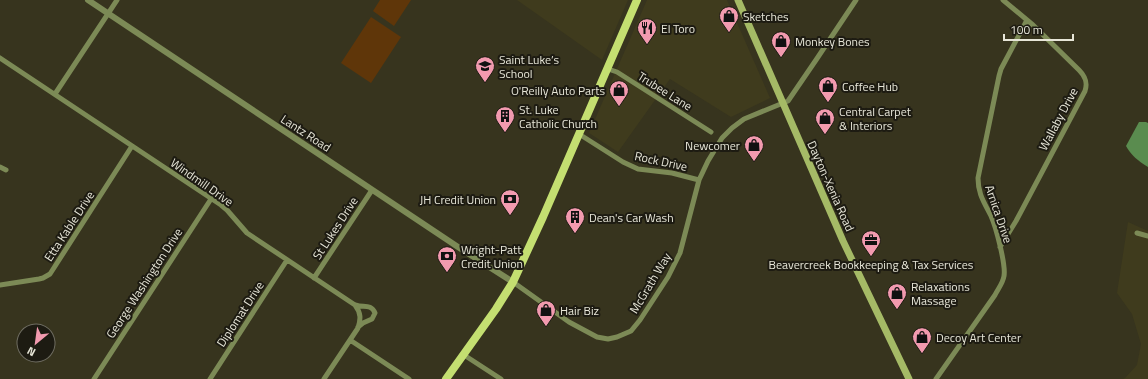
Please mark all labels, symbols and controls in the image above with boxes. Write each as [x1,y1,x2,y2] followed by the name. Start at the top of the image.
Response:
[718,5,740,33] shop icon: Sketches
[743,7,789,26] place label: Sketches
[1004,16,1073,42] scale bar
[636,17,658,45] restaurant icon: El Toro
[661,19,695,38] place label: El Toro
[1010,20,1043,39] text: 100 m
[770,30,792,58] shop icon: Monkey Bones
[795,32,870,51] place label: Monkey Bones
[499,50,559,83] place label: Saint Luke’s School
[474,55,496,83] school or university icon: Saint Luke’s School
[634,67,696,115] street label: Trubee Lane
[817,75,839,103] shop icon: Coffee Hub
[842,77,898,96] place label: Coffee Hub
[608,79,630,107] shop icon: O'Reilly Auto Parts
[511,81,605,100] place label: O'Reilly Auto Parts
[1033,84,1083,154] street label: Wallaby Drive
[519,100,597,133] place label: St. Luke Catholic Church
[839,102,912,135] place label: Central Carpet & Interiors
[494,105,516,133] building icon: St. Luke Catholic Church
[814,107,836,135] shop icon: Central Carpet & Interiors
[277,110,335,156] street label: Lantz Road
[743,134,765,162] shop icon: Newcomer
[685,136,740,155] place label: Newcomer
[802,138,860,234] street label: Dayton-Xenia Road
[633,146,689,176] street label: Rock Drive
[167,153,237,211] street label: Windmill Drive
[980,182,1018,246] street label: Arnica Drive
[39,187,99,265] street label: Etta Kable Drive
[499,188,521,216] bank icon: JH Credit Union
[420,190,496,209] place label: JH Credit Union
[308,193,362,263] street label: St Lukes Drive
[564,206,586,234] building icon: Dean's Car Wash
[589,208,674,227] place label: Dean's Car Wash
[101,224,187,342] street label: George Washington Drive
[860,229,882,257] office icon: Beavercreek Bookkeeping & Tax Services
[461,240,523,273] place label: Wright-Patt Credit Union
[436,245,458,273] bank icon: Wright-Patt Credit Union
[624,249,676,317] street label: McGrath Way
[769,255,974,274] place label: Beavercreek Bookkeeping & Tax Services
[212,277,268,351] street label: Diplomat Drive
[911,277,970,310] place label: Relaxations Massage
[886,282,908,310] shop icon: Relaxations Massage
[535,299,557,327] shop icon: Hair Biz
[560,301,599,320] place label: Hair Biz
[16,323,56,363] north arrow
[911,326,933,354] shop icon: Decoy Art Center
[936,328,1021,347] place label: Decoy Art Center
[24,343,38,361] text: N

